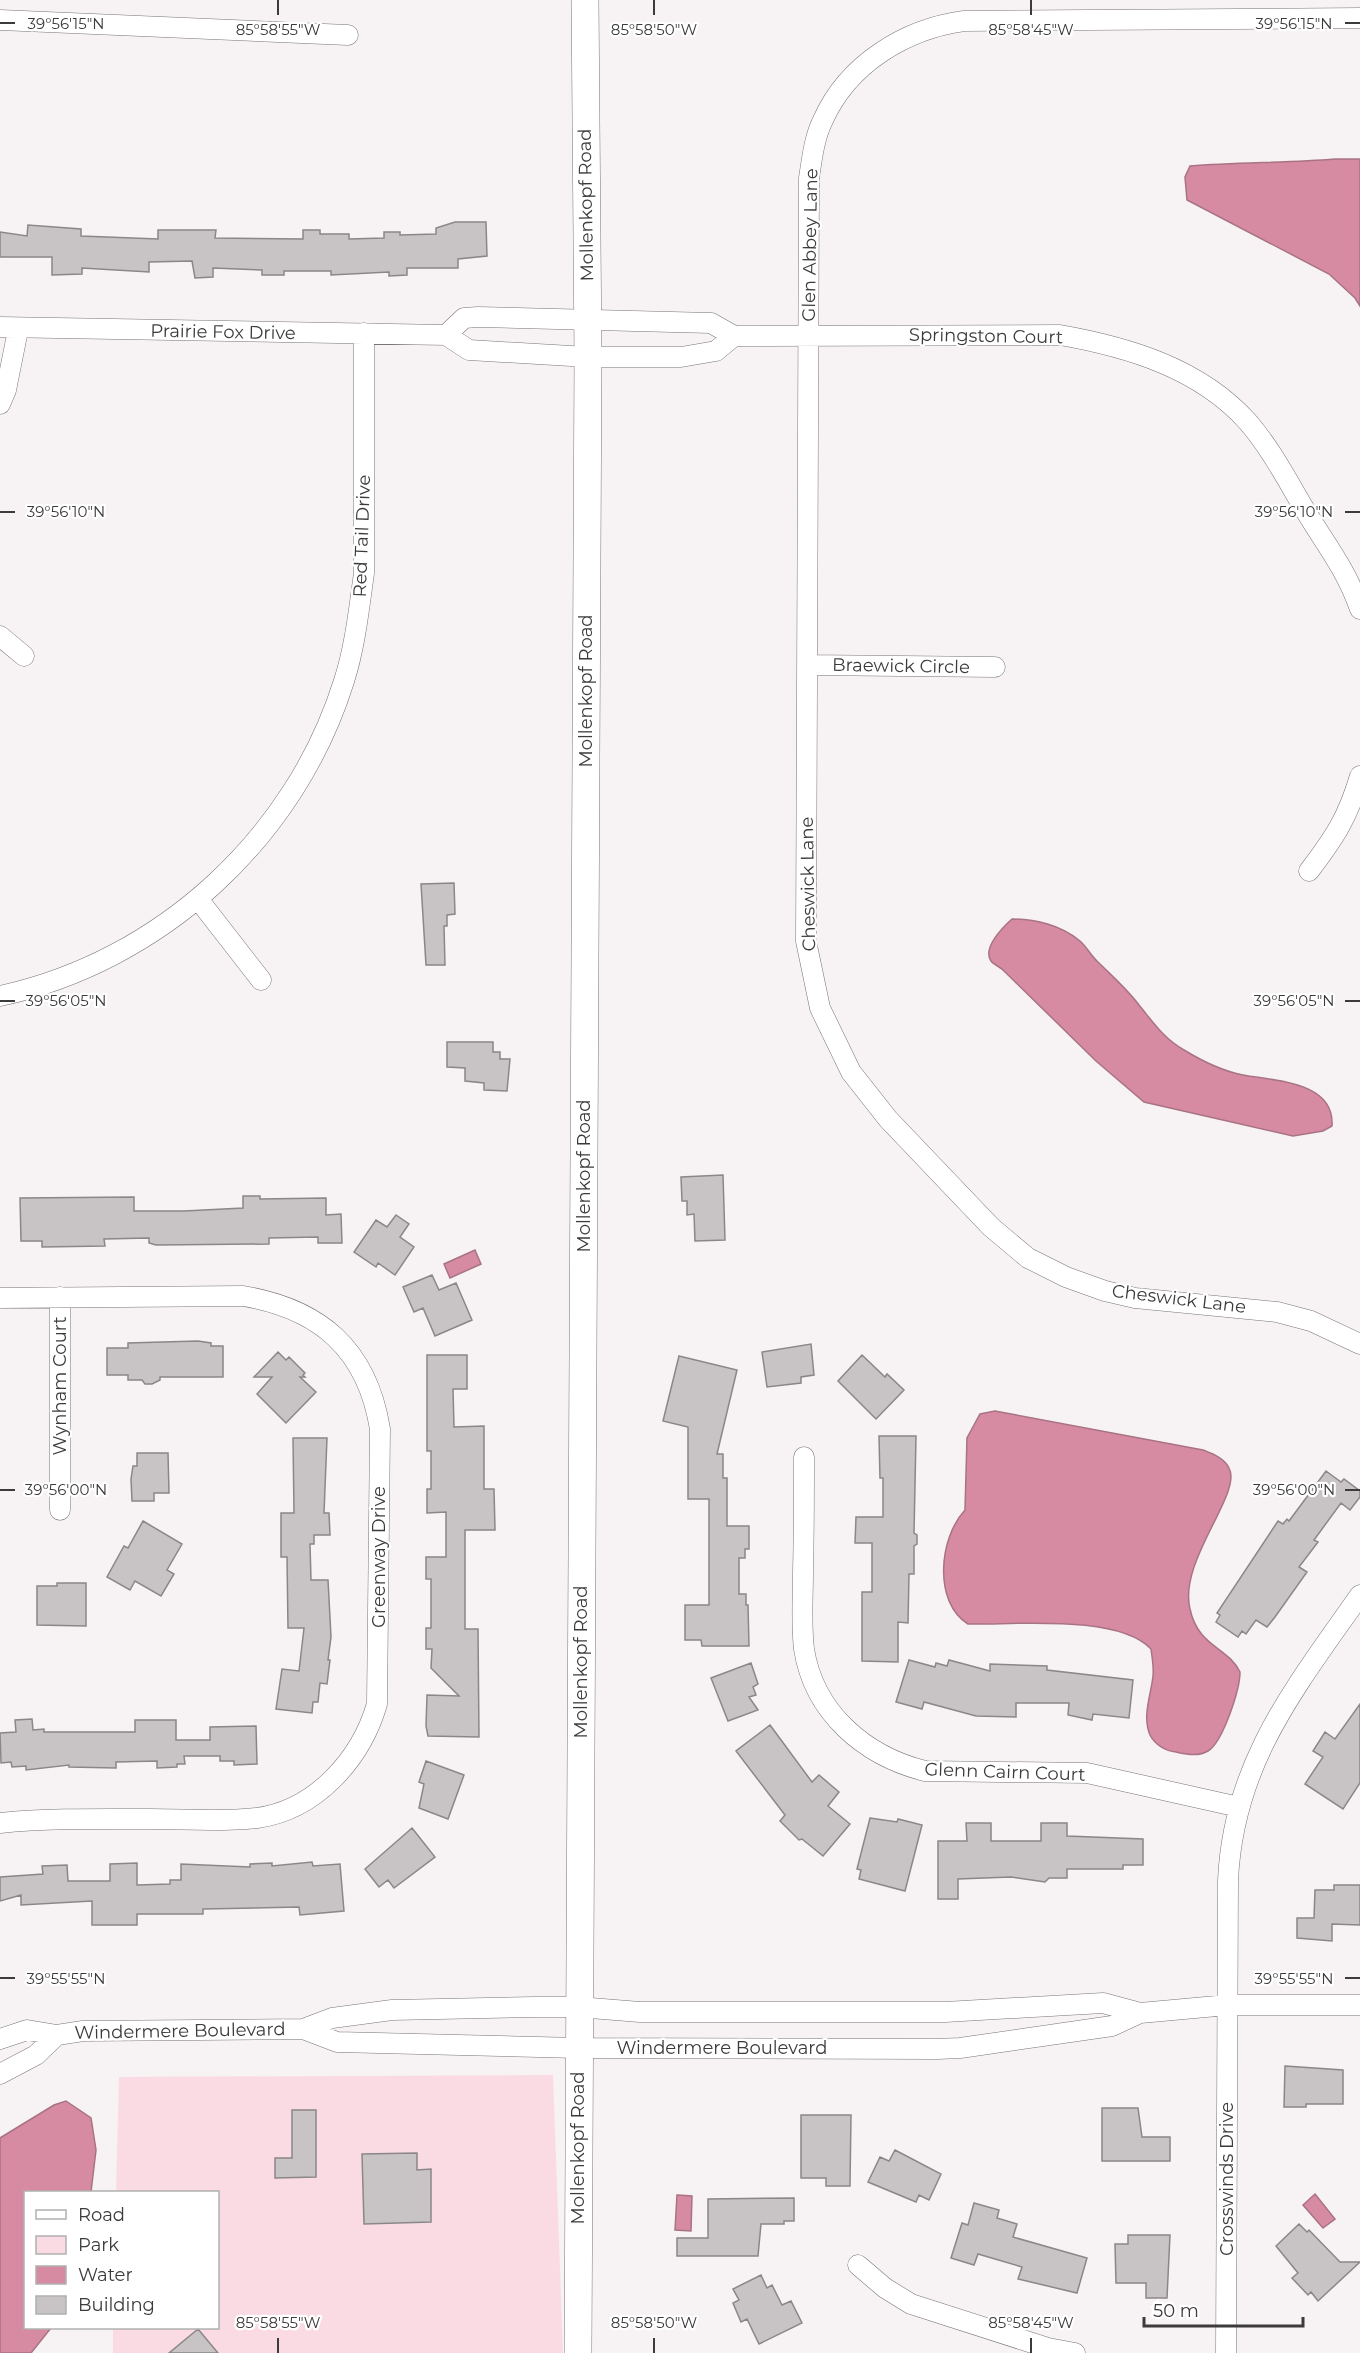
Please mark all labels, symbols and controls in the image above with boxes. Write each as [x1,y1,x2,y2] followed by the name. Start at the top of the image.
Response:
[28,14,104,33] text: 39°56'15"N
[1256,14,1332,33] text: 39°56'15"N
[236,20,321,39] text: 85°58'55"W
[611,20,697,39] text: 85°58'50"W
[988,20,1074,39] text: 85°58'45"W
[574,128,598,282] street label: Mollenkopf Road
[798,168,822,322] street label: Glen Abbey Lane
[150,320,296,344] street label: Prairie Fox Drive
[909,324,1063,348] street label: Springston Court
[349,474,375,598] street label: Red Tail Drive
[27,502,105,521] text: 39°56'10"N
[1255,502,1333,521] text: 39°56'10"N
[575,615,597,767] street label: Mollenkopf Road
[832,654,970,678] street label: Braewick Circle
[796,816,820,952] street label: Cheswick Lane
[26,991,106,1010] text: 39°56'05"N
[1254,991,1334,1010] text: 39°56'05"N
[573,1100,595,1252] street label: Mollenkopf Road
[1111,1280,1247,1318] street label: Cheswick Lane
[49,1316,71,1456] street label: Wynham Court
[25,1480,107,1499] text: 39°56'00"N
[1253,1480,1335,1499] text: 39°56'00"N
[368,1486,390,1628] street label: Greenway Drive
[570,1586,592,1738] street label: Mollenkopf Road
[924,1758,1086,1786] street label: Glenn Cairn Court
[27,1969,105,1988] text: 39°55'55"N
[1255,1969,1333,1988] text: 39°55'55"N
[74,2018,286,2044] street label: Windermere Boulevard
[616,2037,828,2059] street label: Windermere Boulevard
[567,2072,589,2224] street label: Mollenkopf Road
[1216,2102,1238,2256] street label: Crosswinds Drive
[24,2191,219,2329] legend
[78,2204,125,2226] text: Road
[78,2234,119,2256] text: Park
[78,2264,133,2286] text: Water
[1144,2290,1303,2328] scale bar
[78,2294,155,2316] text: Building
[1153,2300,1199,2322] text: 50 m
[236,2313,321,2332] text: 85°58'55"W
[611,2313,697,2332] text: 85°58'50"W
[988,2313,1074,2332] text: 85°58'45"W

